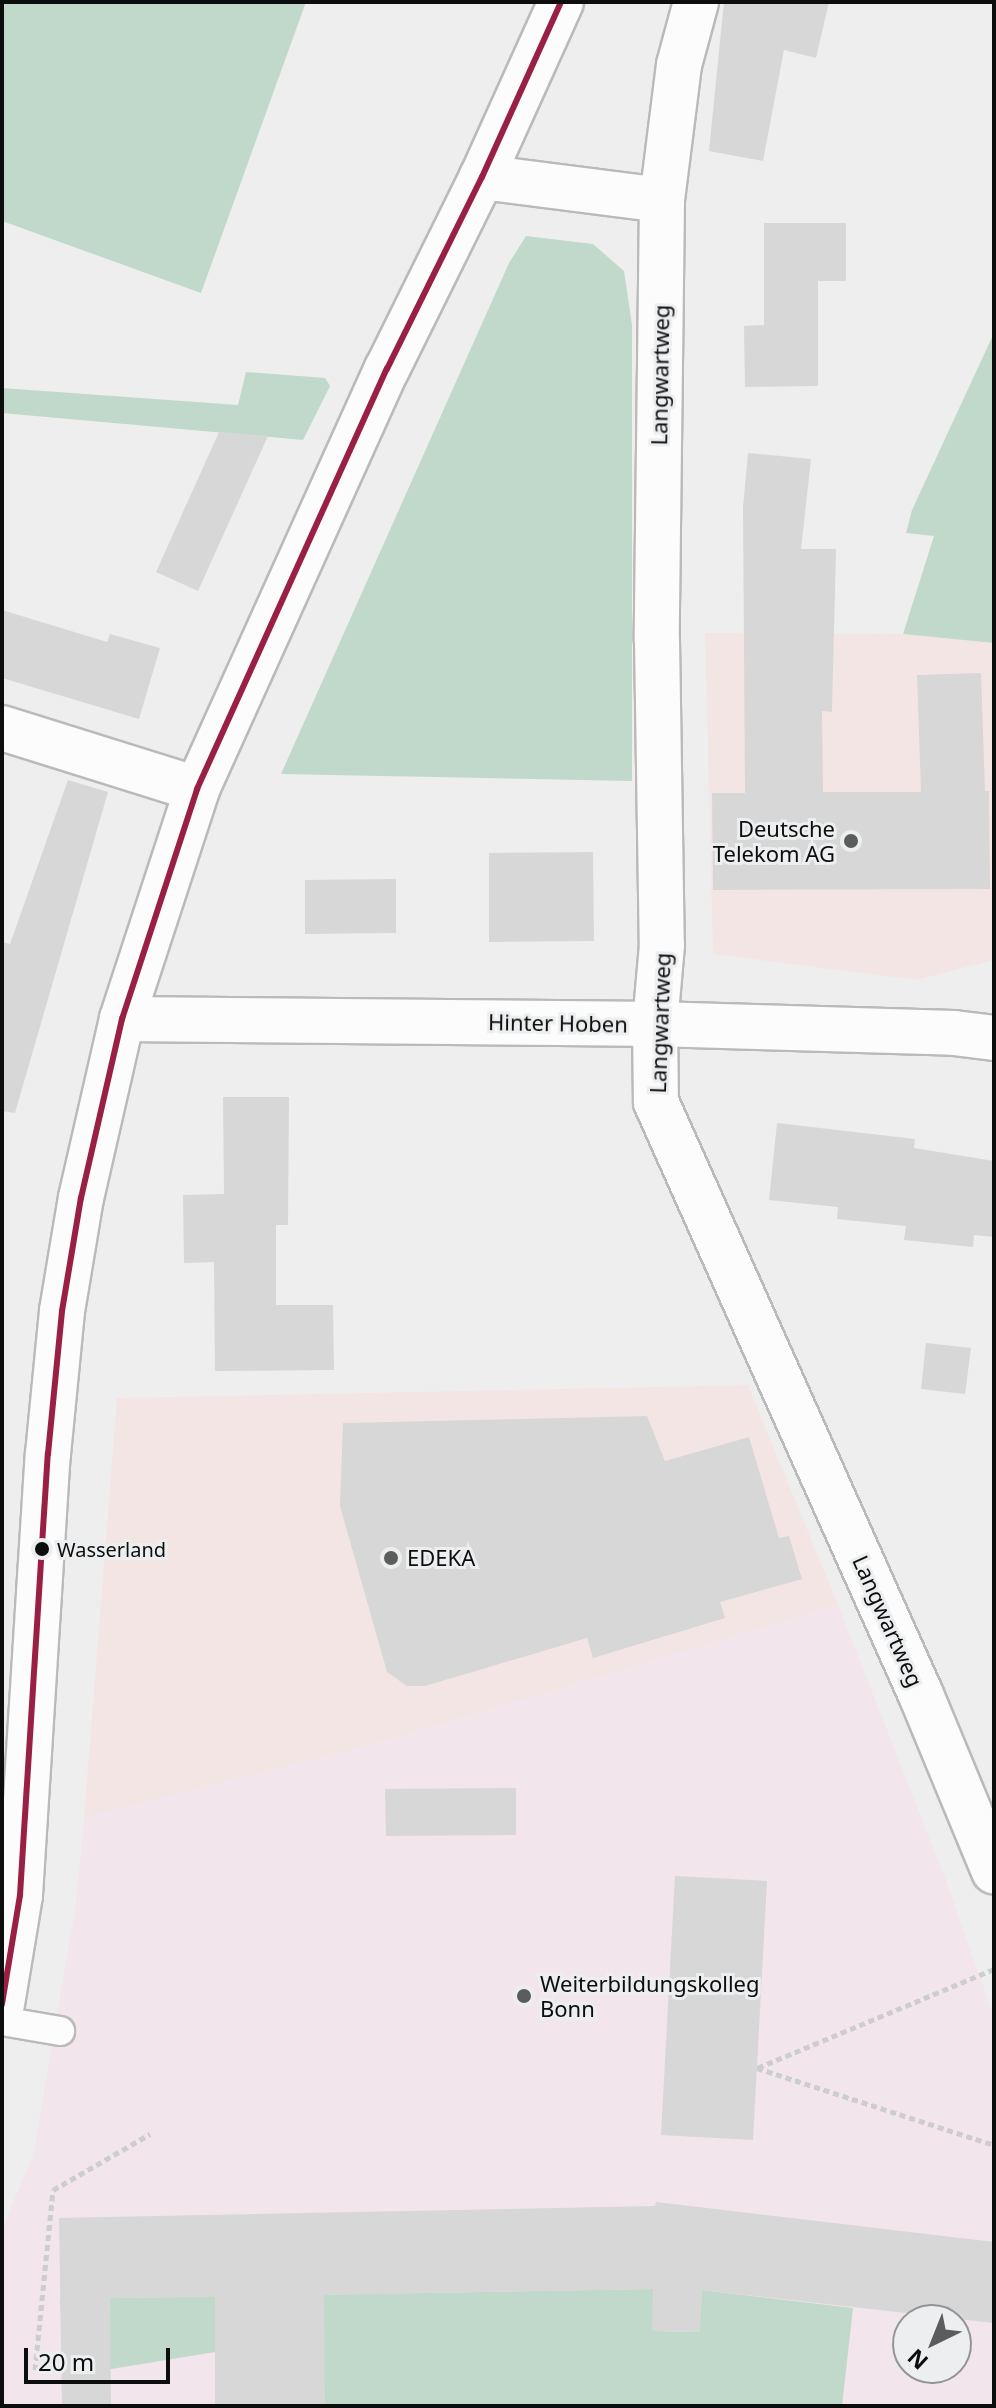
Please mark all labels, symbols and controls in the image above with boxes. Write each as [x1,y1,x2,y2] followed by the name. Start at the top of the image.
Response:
[646,304,674,446] street label: Langwartweg
[713,815,835,866] place label: Deutsche Telekom AG
[842,832,860,850] marker: Deutsche Telekom AG
[644,952,676,1094] street label: Langwartweg
[488,1009,628,1037] street label: Hinter Hoben
[57,1537,166,1561] place label: Wasserland
[34,1541,50,1557] marker: Wasserland
[407,1545,475,1571] place label: EDEKA
[382,1549,400,1567] marker: EDEKA
[847,1551,929,1691] street label: Langwartweg
[540,1970,760,2022] place label: Weiterbildungskolleg Bonn
[515,1987,533,2005] marker: Weiterbildungskolleg Bonn
[892,2304,972,2384] north arrow
[28,2332,174,2382] scale bar
[900,2343,934,2377] text: N
[38,2345,94,2378] text: 20 m

